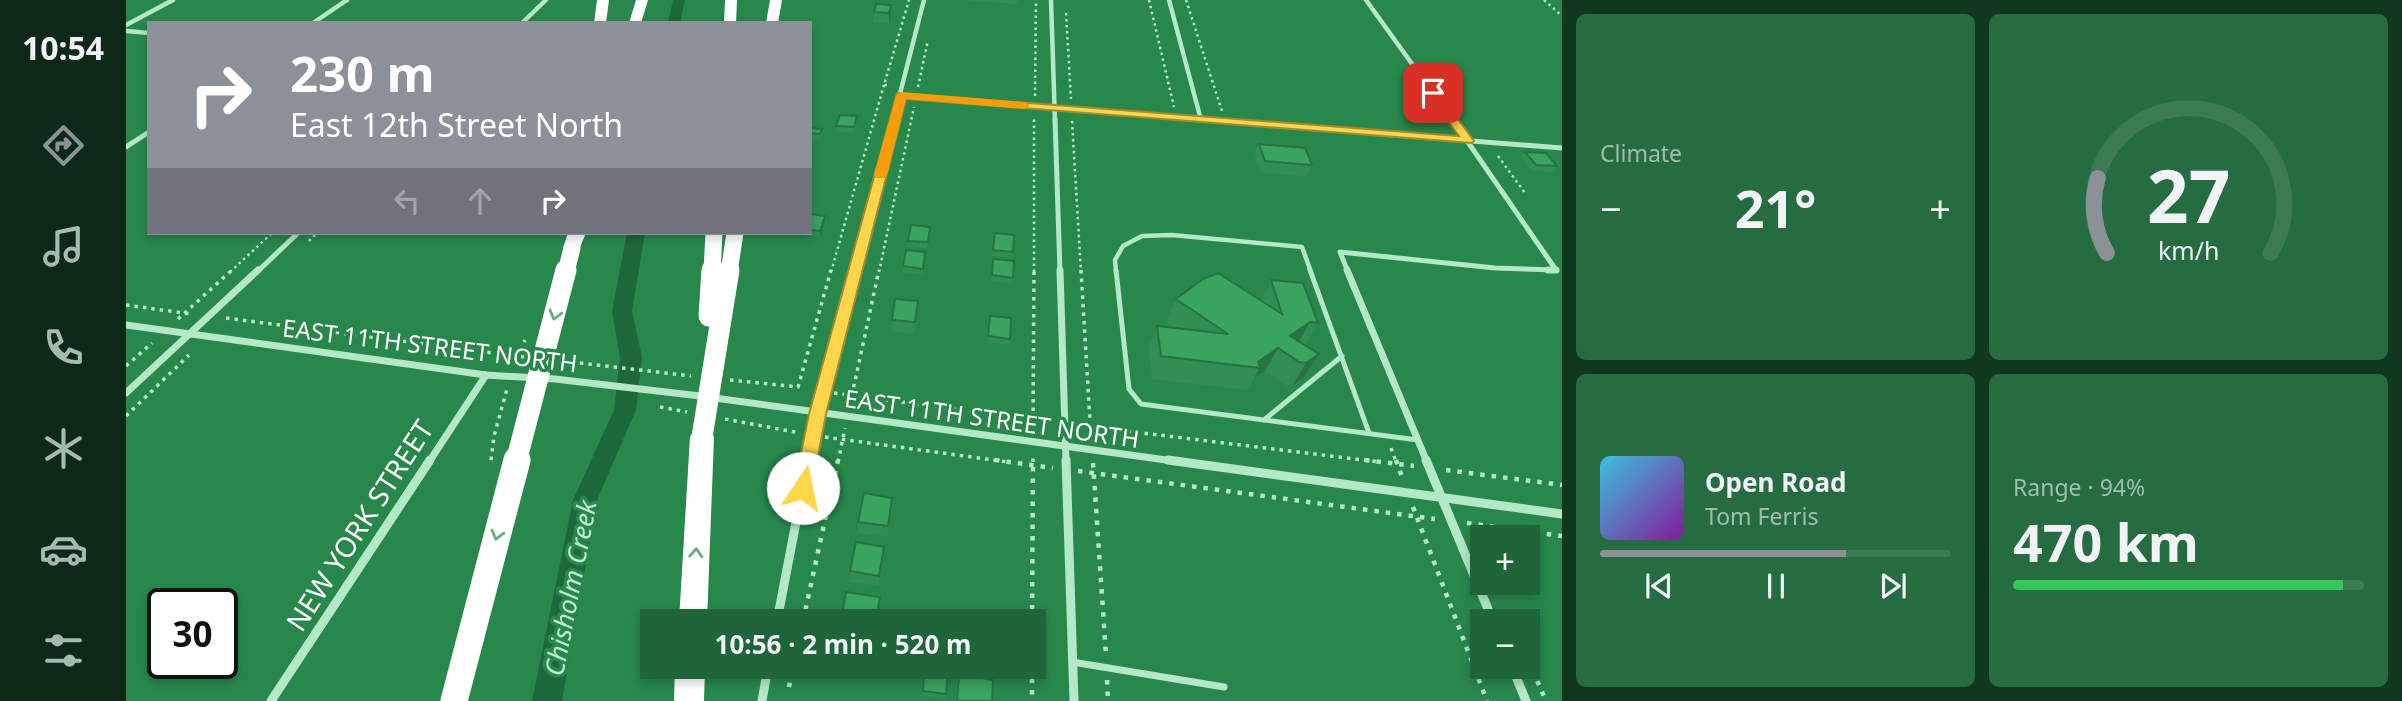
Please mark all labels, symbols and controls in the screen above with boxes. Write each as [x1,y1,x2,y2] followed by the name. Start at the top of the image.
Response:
[22,26,104,69] text: 10:54
[290,40,435,106] text: 230 m
[175,49,266,140] icon: right
[1403,63,1463,123] pin
[1414,74,1452,112] icon: arrive
[290,103,623,146] text: East 12th Street North
[39,121,88,170] icon: directions
[1600,137,1682,169] text: Climate
[2147,145,2230,244] text: 27
[1735,172,1816,243] text: 21°
[388,182,426,220] icon: left
[461,182,499,220] icon: ahead
[534,182,572,220] icon: right
[1600,182,1622,234] text: −
[1929,182,1951,234] text: +
[39,222,88,271] icon: music
[2158,233,2219,267] text: km/h
[549,308,563,320] one-way arrow
[281,311,579,379] street label: EAST 11TH STREET NORTH
[39,323,88,372] icon: phone
[843,381,1141,455] street label: EAST 11TH STREET NORTH
[277,412,442,638] street label: NEW YORK STREET
[39,424,88,473] icon: climate
[766,451,840,525] position arrow
[1705,464,1847,500] text: Open Road
[2013,471,2145,503] text: Range · 94%
[535,496,605,679] water label: Chisholm Creek
[1705,500,1818,532] text: Tom Ferris
[2013,506,2199,577] text: 470 km
[39,525,88,574] icon: car
[1470,525,1540,679] map controls
[1470,525,1540,595] button: +
[491,528,506,540] one-way arrow
[689,547,704,558] one-way arrow
[1640,567,1678,605] icon: previous
[1757,567,1795,605] icon: pause
[1874,567,1912,605] icon: next
[147,588,238,679] speed limit sign: 30
[1470,609,1540,679] button: −
[39,626,88,675] icon: filters
[715,626,971,662] text: 10:56 · 2 min · 520 m

